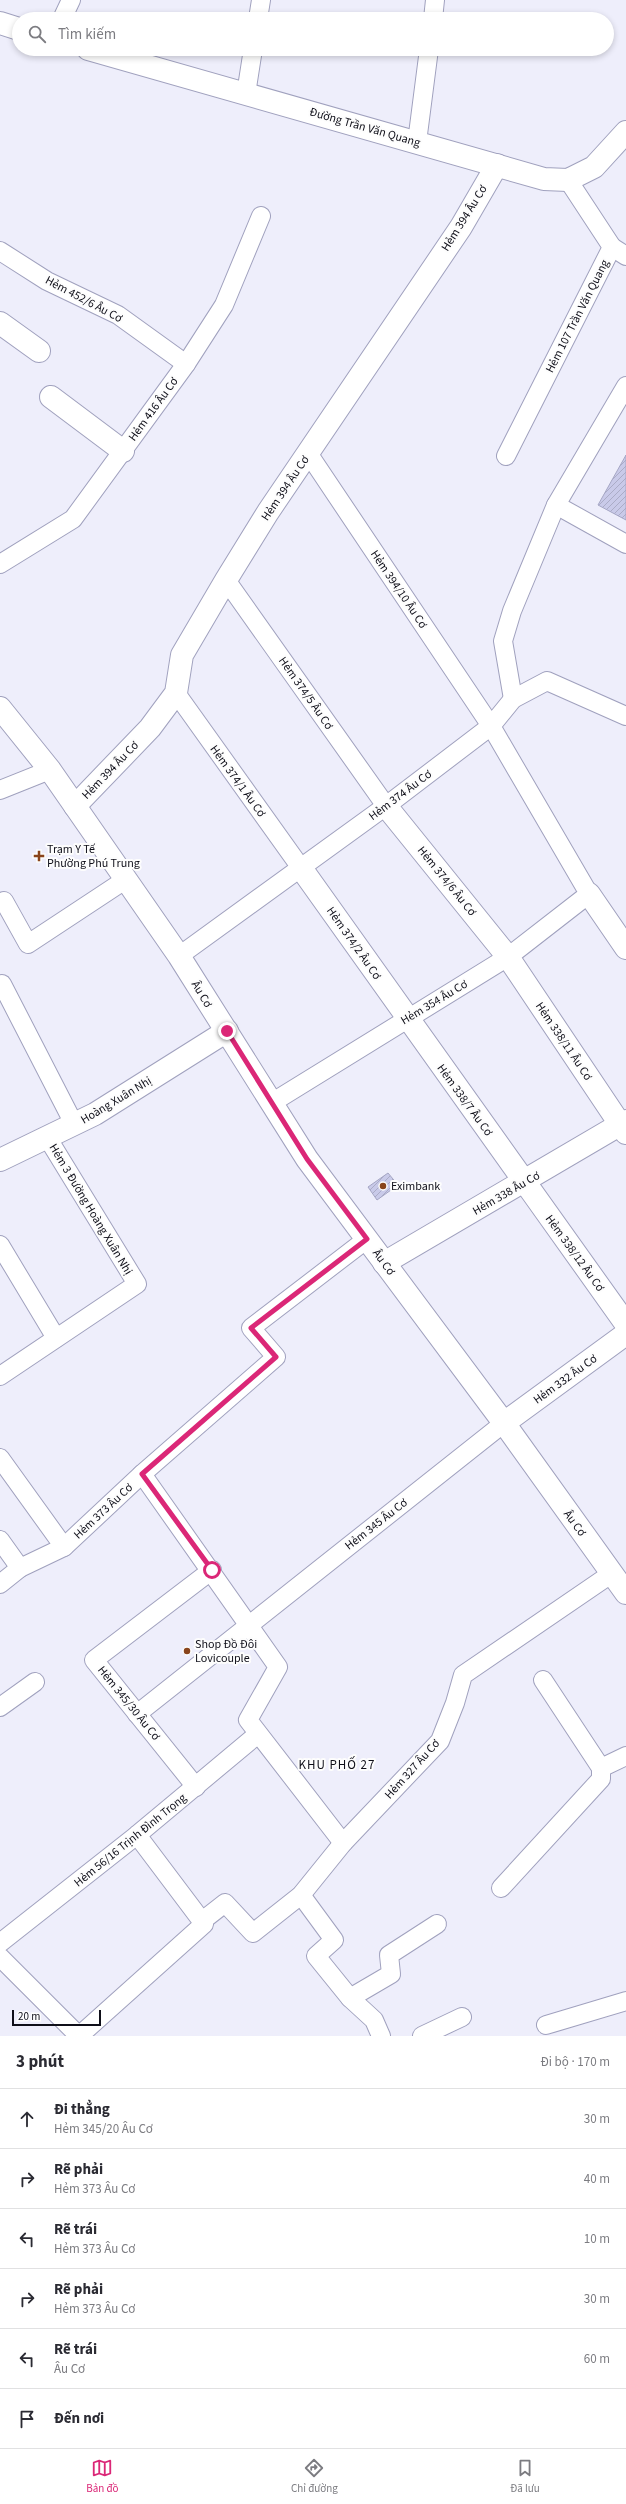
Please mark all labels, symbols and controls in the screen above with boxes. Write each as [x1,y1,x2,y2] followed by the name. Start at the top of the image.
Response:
[12,12,614,56] search box
[26,23,48,45] icon: search
[58,24,116,45] text: Tìm kiếm
[307,104,422,151] street label: Đường Trần Văn Quang
[437,181,492,255] street label: Hẻm 394 Âu Cơ
[541,257,613,376] street label: Hẻm 107 Trần Văn Quang
[42,272,126,327] street label: Hẻm 452/6 Âu Cơ
[124,373,183,445] street label: Hẻm 416 Âu Cơ
[257,452,314,524] street label: Hẻm 394 Âu Cơ
[366,547,431,632] street label: Hẻm 394/10 Âu Cơ
[274,653,337,734] street label: Hẻm 374/5 Âu Cơ
[78,737,143,803] street label: Hẻm 394 Âu Cơ
[206,742,270,821] street label: Hẻm 374/1 Âu Cơ
[365,766,436,825] street label: Hẻm 374 Âu Cơ
[47,841,140,872] place label: Trạm Y Tế Phường Phú Trung
[413,843,480,920] street label: Hẻm 374/6 Âu Cơ
[34,851,44,861] marker: Trạm Y Tế Phường Phú Trung
[322,903,385,984] street label: Hẻm 374/2 Âu Cơ
[398,976,471,1029] street label: Hẻm 354 Âu Cơ
[187,978,217,1011] street label: Âu Cơ
[531,999,596,1084] street label: Hẻm 338/11 Âu Cơ
[218,1022,236,1040] route end
[433,1061,497,1140] street label: Hẻm 338/7 Âu Cơ
[78,1073,155,1128] street label: Hoàng Xuân Nhị
[45,1141,137,1278] street label: Hẻm 3 Đường Hoàng Xuân Nhị
[469,1167,543,1220] street label: Hẻm 338 Âu Cơ
[391,1178,440,1195] place label: Eximbank
[378,1181,388,1191] marker: Eximbank
[541,1211,609,1296] street label: Hẻm 338/12 Âu Cơ
[368,1246,399,1279] street label: Âu Cơ
[530,1350,601,1408] street label: Hẻm 332 Âu Cơ
[70,1479,137,1543] street label: Hẻm 373 Âu Cơ
[341,1494,412,1554] street label: Hẻm 345 Âu Cơ
[559,1507,590,1540] street label: Âu Cơ
[203,1561,221,1579] route start
[195,1636,257,1667] place label: Shop Đồ Đôi Lovicouple
[182,1646,192,1656] marker: Shop Đồ Đôi Lovicouple
[93,1662,164,1745] street label: Hẻm 345/30 Âu Cơ
[381,1735,444,1803] street label: Hẻm 327 Âu Cơ
[299,1756,375,1774] district label: KHU PHỐ 27
[70,1790,190,1891] street label: Hẻm 56/16 Trịnh Đình Trọng
[12,2008,101,2027] scale bar
[18,2009,40,2024] text: 20 m
[16,2050,64,2074] text: 3 phút
[541,2053,610,2071] text: Đi bộ · 170 m
[54,2099,110,2120] text: Đi thẳng
[16,2108,38,2130] icon: ahead
[584,2110,610,2128] text: 30 m
[54,2120,153,2138] text: Hẻm 345/20 Âu Cơ
[54,2159,103,2180] text: Rẽ phải
[16,2168,38,2190] icon: right
[584,2170,610,2188] text: 40 m
[54,2180,135,2198] text: Hẻm 373 Âu Cơ
[54,2219,97,2240] text: Rẽ trái
[16,2228,38,2250] icon: left
[584,2230,610,2248] text: 10 m
[54,2240,135,2258] text: Hẻm 373 Âu Cơ
[54,2279,103,2300] text: Rẽ phải
[16,2288,38,2310] icon: right
[584,2290,610,2308] text: 30 m
[54,2300,135,2318] text: Hẻm 373 Âu Cơ
[54,2339,97,2360] text: Rẽ trái
[16,2348,38,2370] icon: left
[584,2350,610,2368] text: 60 m
[54,2360,85,2378] text: Âu Cơ
[16,2408,38,2430] icon: arrive
[54,2408,104,2429] text: Đến nơi
[86,2457,119,2496] tab: Bản đồ
[291,2457,338,2496] tab: Chỉ đường
[510,2457,540,2496] tab: Đã lưu

